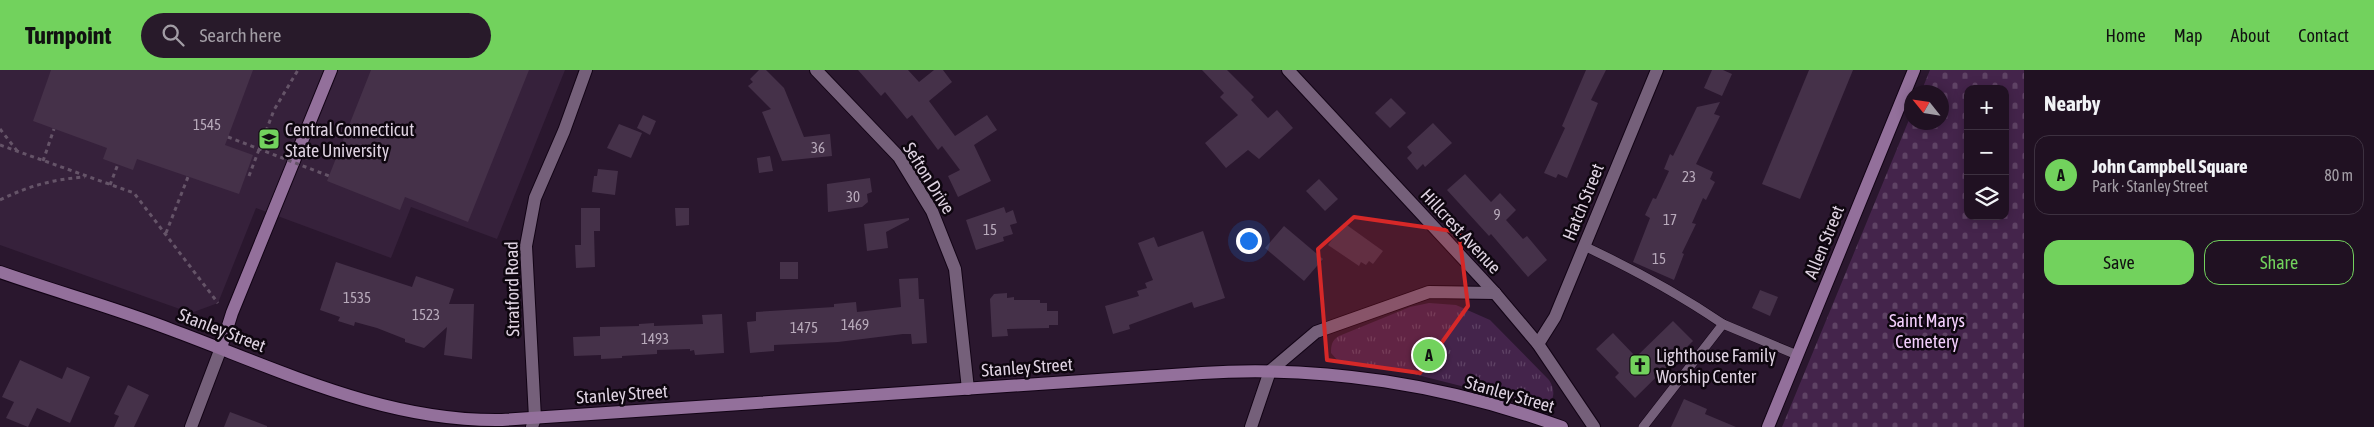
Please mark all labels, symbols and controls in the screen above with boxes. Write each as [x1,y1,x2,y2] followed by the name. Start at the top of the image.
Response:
[141,13,491,58] search box
[159,21,187,49] icon: search
[25,22,111,49] text: Turnpoint
[199,24,281,46] text: Search here
[2106,25,2146,46] text: Home
[2174,25,2203,46] text: Map
[2231,25,2270,46] text: About
[2298,25,2349,46] text: Contact
[1904,85,1949,130] north arrow
[1964,85,2009,220] map controls
[1964,85,2009,130] button: +
[2044,91,2100,115] text: Nearby
[193,116,221,133] house number: 1545
[285,119,414,161] place label: Central Connecticut State University
[257,127,281,151] school or university icon: Central Connecticut State University
[1964,130,2009,175] button: −
[899,138,959,218] street label: Sefton Drive
[811,139,825,156] house number: 36
[2092,155,2248,177] text: John Campbell Square
[1558,160,1608,244] street label: Hatch Street
[2057,166,2065,184] text: A
[2324,166,2353,184] text: 80 m
[1682,168,1696,185] house number: 23
[1964,175,2009,220] button: layers
[2092,177,2208,195] text: Park · Stanley Street
[1417,184,1505,278] street label: Hillcrest Avenue
[846,188,860,205] house number: 30
[1800,202,1848,282] street label: Allen Street
[1493,206,1501,223] house number: 9
[1663,211,1677,228] house number: 17
[983,221,997,238] house number: 15
[1236,228,1262,254] your location
[2044,240,2194,285] button: Save
[2204,240,2354,285] button: Share
[501,241,523,337] street label: Stratford Road
[1652,250,1666,267] house number: 15
[343,289,371,306] house number: 1535
[175,304,269,356] street label: Stanley Street
[412,306,440,323] house number: 1523
[1889,310,1965,352] park label: Saint Marys Cemetery
[841,316,869,333] house number: 1469
[790,319,818,336] house number: 1475
[641,330,669,347] house number: 1493
[1413,336,1445,374] pin: A
[1656,345,1776,387] place label: Lighthouse Family Worship Center
[980,353,1074,381] street label: Stanley Street
[1628,353,1652,377] church icon: Lighthouse Family Worship Center
[1463,371,1557,417] street label: Stanley Street
[575,380,669,408] street label: Stanley Street

